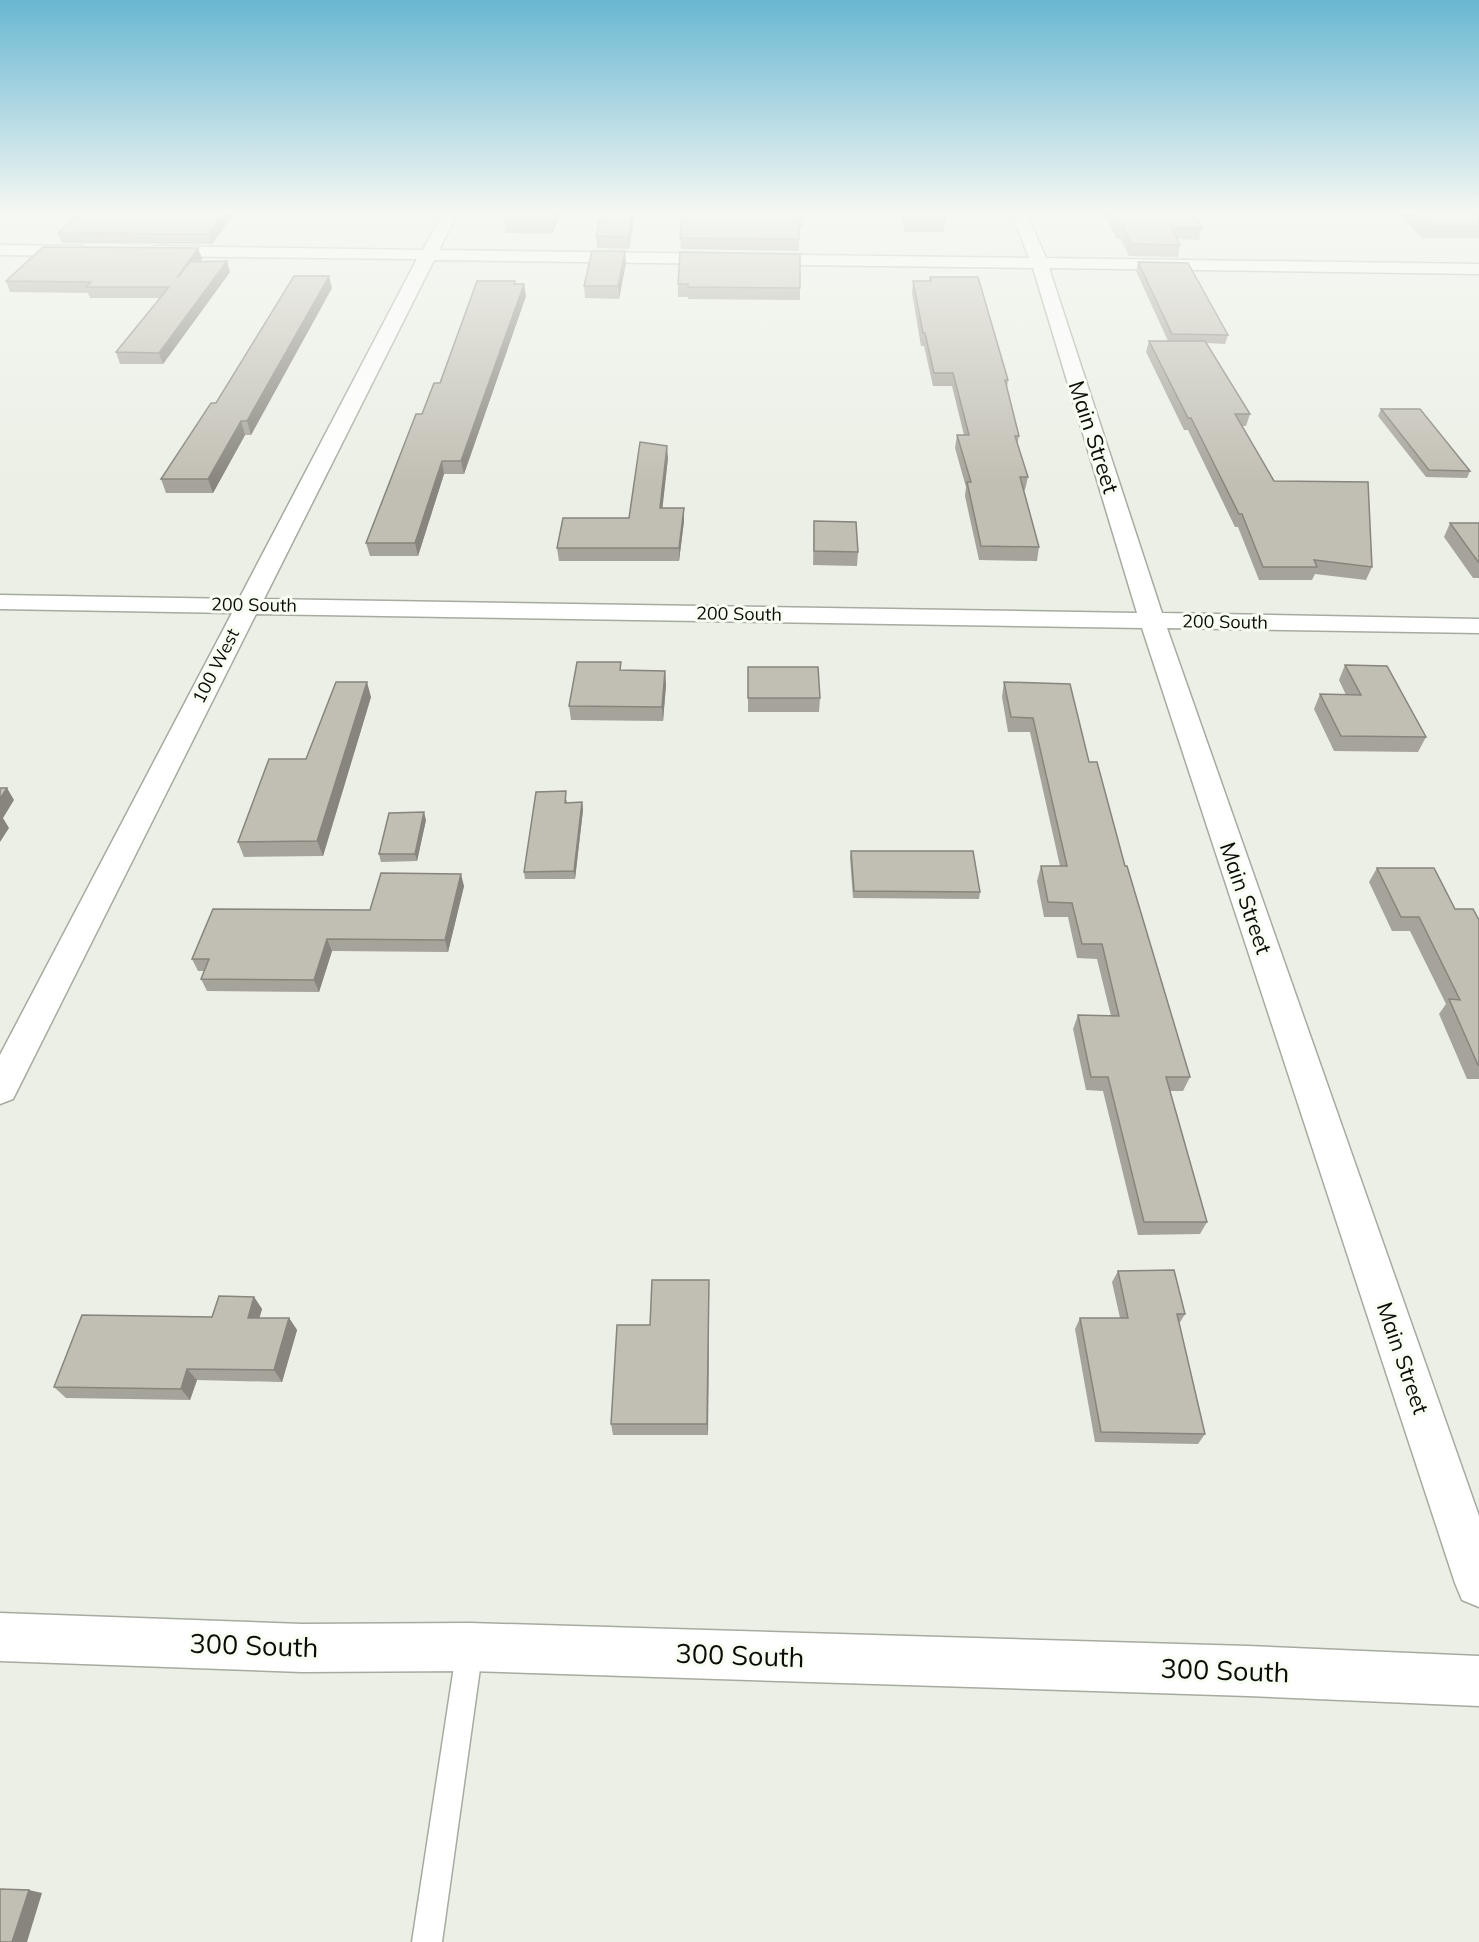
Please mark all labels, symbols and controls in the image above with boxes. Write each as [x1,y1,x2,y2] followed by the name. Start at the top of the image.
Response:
[1063,377,1125,497] street label: Main Street
[211,592,297,617] street label: 200 South
[696,601,782,626] street label: 200 South
[1182,609,1268,634] street label: 200 South
[187,624,244,707] street label: 100 West
[1214,838,1278,958] street label: Main Street
[1371,1298,1435,1418] street label: Main Street
[189,1626,319,1664] street label: 300 South
[675,1636,805,1674] street label: 300 South
[1160,1651,1290,1689] street label: 300 South

